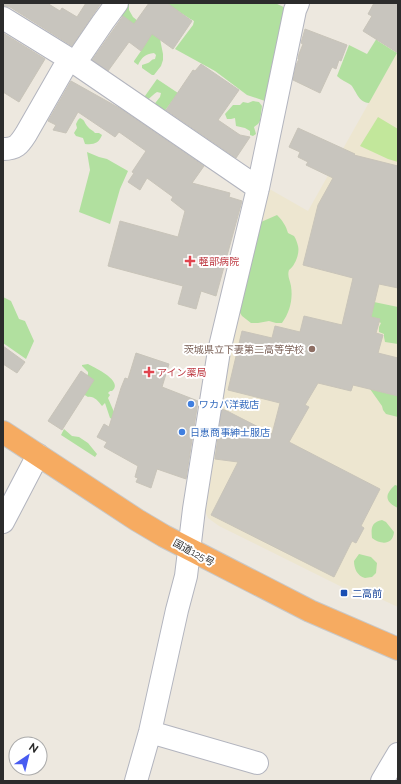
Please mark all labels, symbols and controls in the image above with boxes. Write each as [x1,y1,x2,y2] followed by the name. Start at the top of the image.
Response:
[184,255,196,267] marker: 軽部病院
[199,256,239,267] place label: 軽部病院
[184,344,304,355] place label: 茨城県立下妻第二高等学校
[307,344,317,354] marker: 茨城県立下妻第二高等学校
[144,367,154,377] marker: アイン薬局
[157,367,207,378] place label: アイン薬局
[186,399,196,409] marker: ワカバ洋裁店
[199,399,259,410] place label: ワカバ洋裁店
[177,427,187,437] marker: 日恵商事紳士服店
[190,427,270,438] place label: 日恵商事紳士服店
[171,537,216,568] street label: 国道125号
[339,588,349,598] marker: 二高前
[352,588,382,599] place label: 二高前
[8,736,48,776] north arrow
[26,740,41,756] text: N

